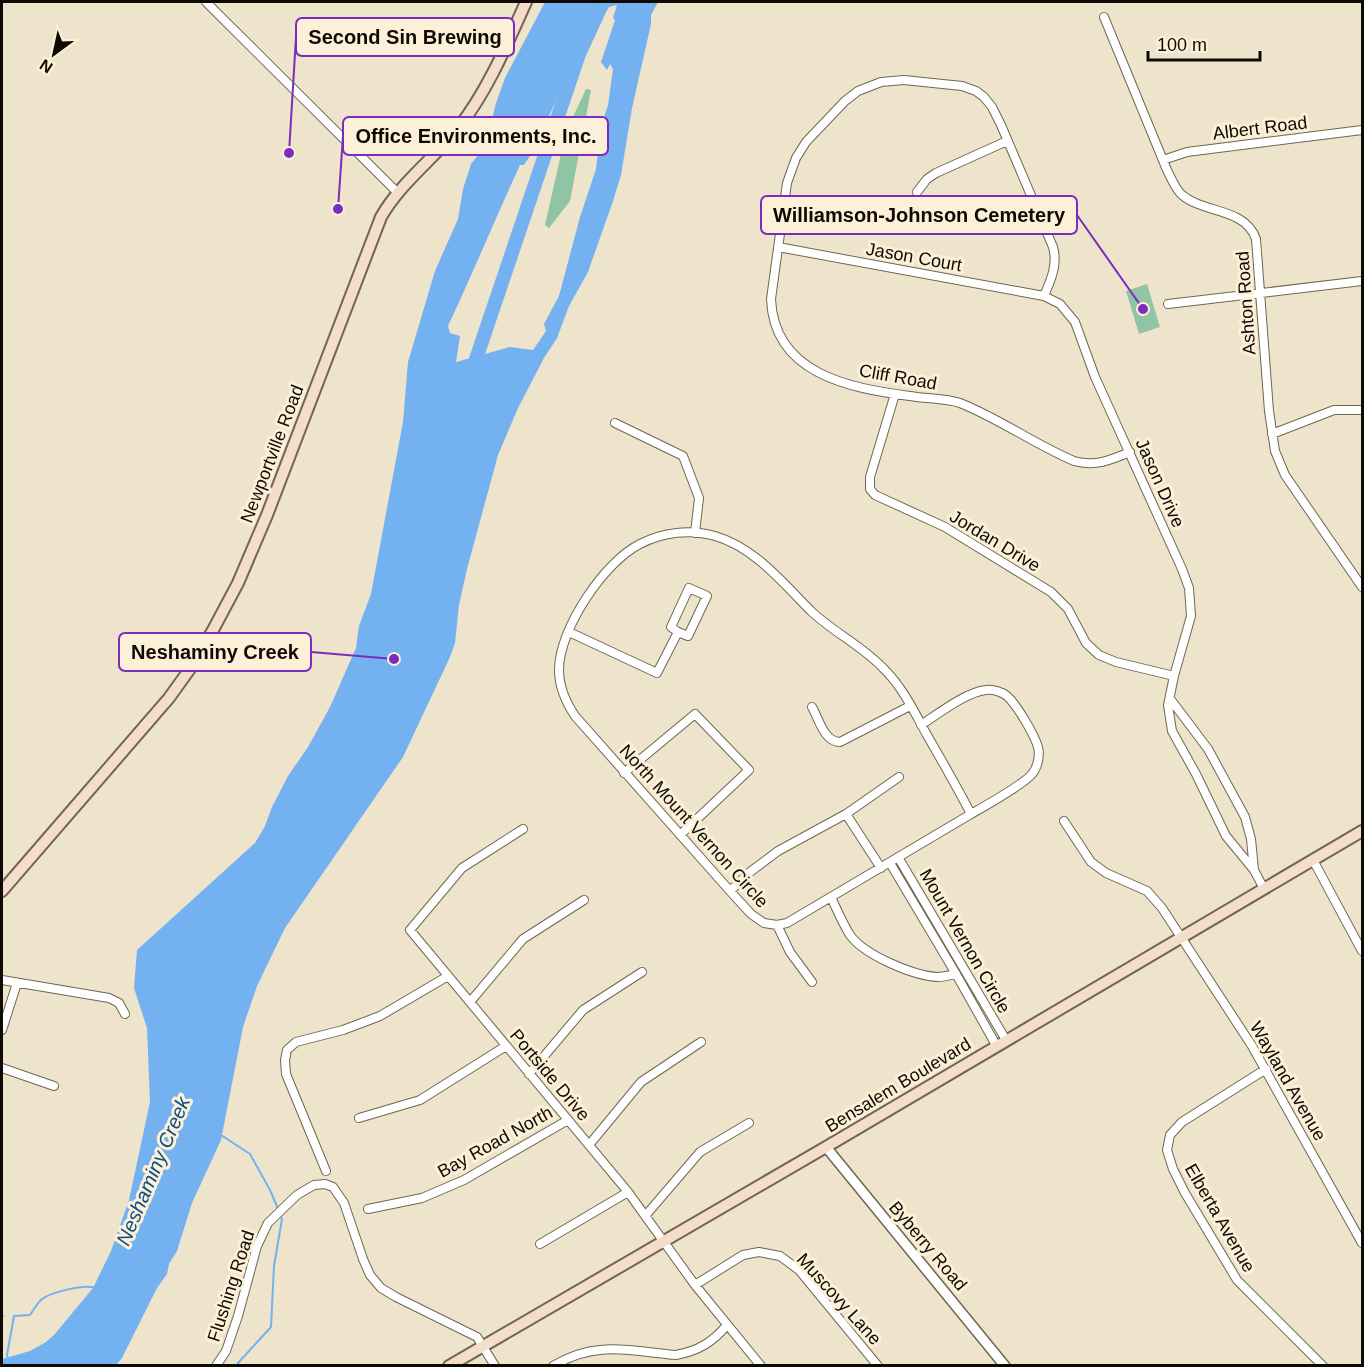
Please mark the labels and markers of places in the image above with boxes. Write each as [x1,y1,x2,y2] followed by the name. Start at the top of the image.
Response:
[296,18,514,56] callout: Second Sin Brewing
[343,117,608,155] callout: Office Environments, Inc.
[761,196,1077,234] callout: Williamson-Johnson Cemetery
[119,633,311,671] callout: Neshaminy Creek

